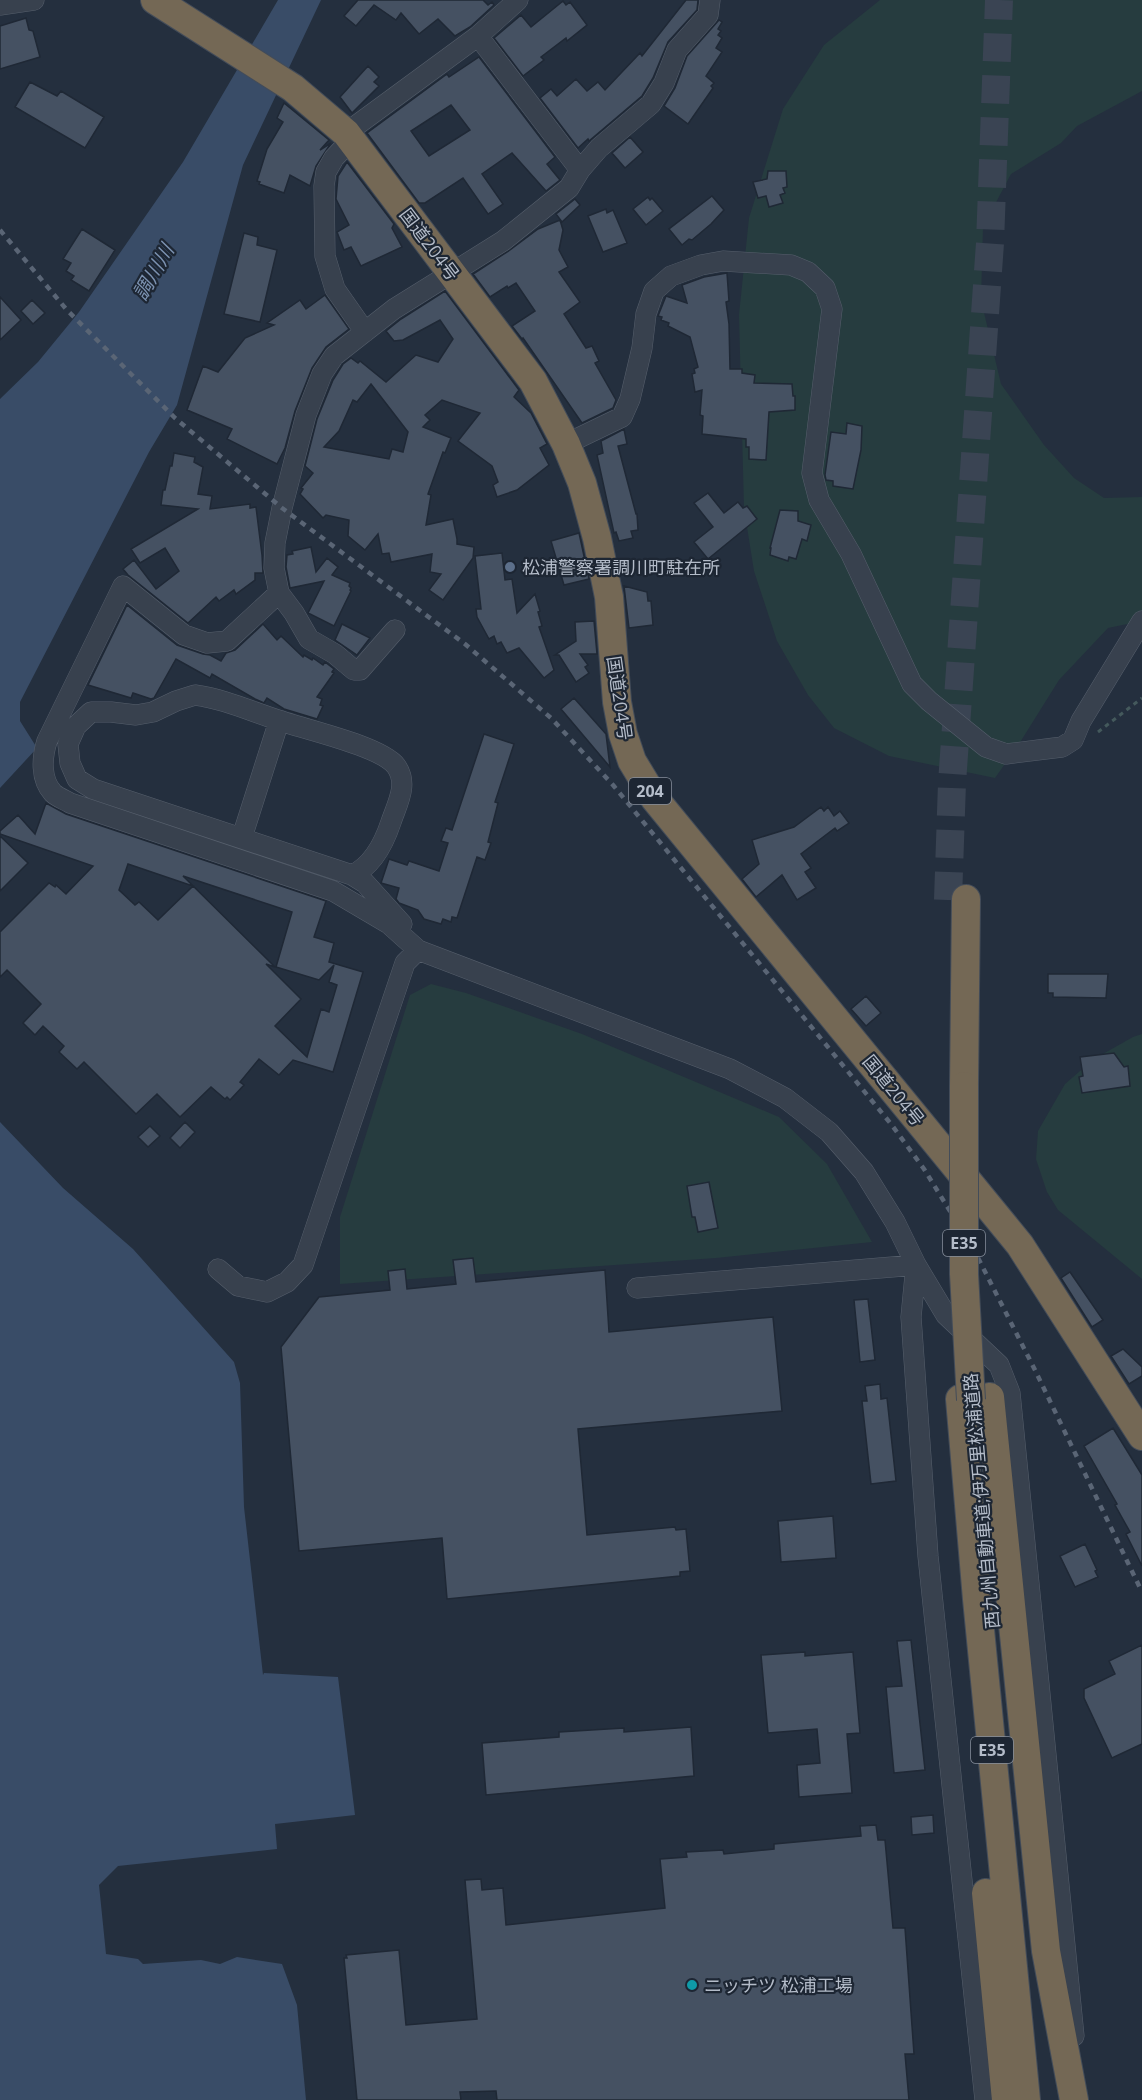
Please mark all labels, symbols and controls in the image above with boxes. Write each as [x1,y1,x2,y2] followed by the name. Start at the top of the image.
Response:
[395,203,465,285] street label: 国道204号
[126,238,181,305] water label: 調川川
[522,555,720,579] place label: 松浦警察署調川町駐在所
[503,560,517,574] marker: 松浦警察署調川町駐在所
[602,654,638,742] street label: 国道204号
[629,778,671,804] road number: 204
[858,1049,930,1131] street label: 国道204号
[943,1230,985,1256] road number: E35
[958,1372,1004,1630] street label: 西九州自動車道;伊万里松浦道路
[971,1737,1013,1763] road number: E35
[704,1973,853,1997] place label: ニッチツ 松浦工場
[685,1978,699,1992] marker: ニッチツ 松浦工場

